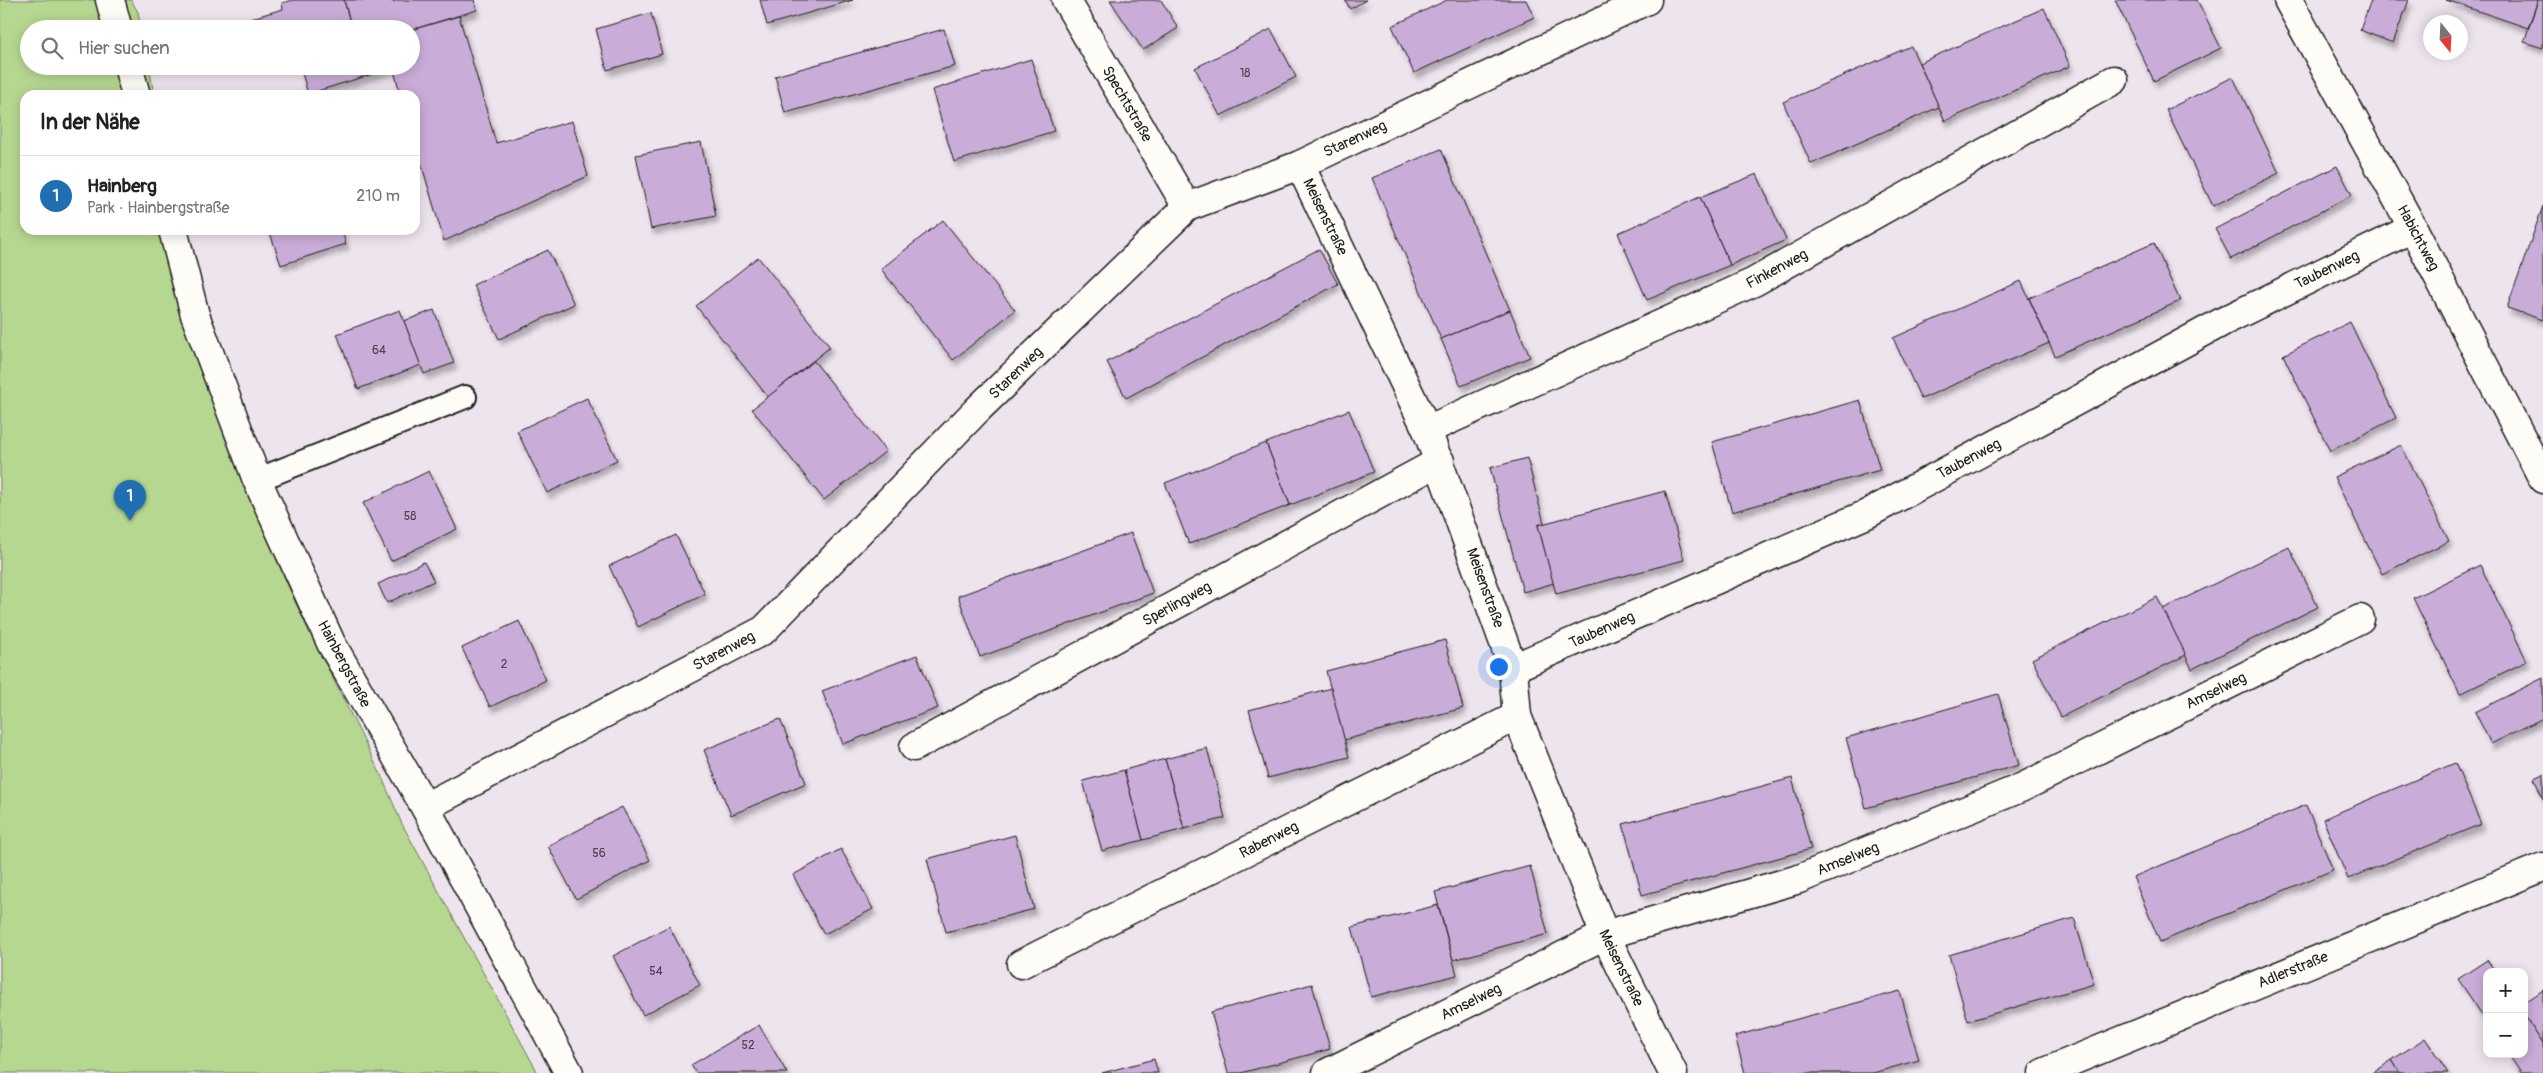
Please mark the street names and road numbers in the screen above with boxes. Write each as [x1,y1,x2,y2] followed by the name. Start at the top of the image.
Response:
[1098,63,1157,146] street label: Spechtstraße
[1320,116,1390,162] street label: Starenweg
[1298,175,1352,259] street label: Meisenstraße
[2393,202,2443,274] street label: Habichtweg
[1743,245,1811,293] street label: Finkenweg
[2292,246,2362,294] street label: Taubenweg
[985,343,1047,403] street label: Starenweg
[1934,434,2004,484] street label: Taubenweg
[1462,546,1508,631] street label: Meisenstraße
[1139,577,1215,631] street label: Sperlingweg
[1566,607,1638,653] street label: Taubenweg
[313,617,375,711] street label: Hainbergstraße
[690,627,758,675] street label: Starenweg
[2182,668,2250,714] street label: Amselweg
[1236,817,1302,863] street label: Rabenweg
[1814,838,1882,880] street label: Amselweg
[1594,926,1648,1010] street label: Meisenstraße
[2255,947,2331,993] street label: Adlerstraße
[1437,979,1505,1025] street label: Amselweg

